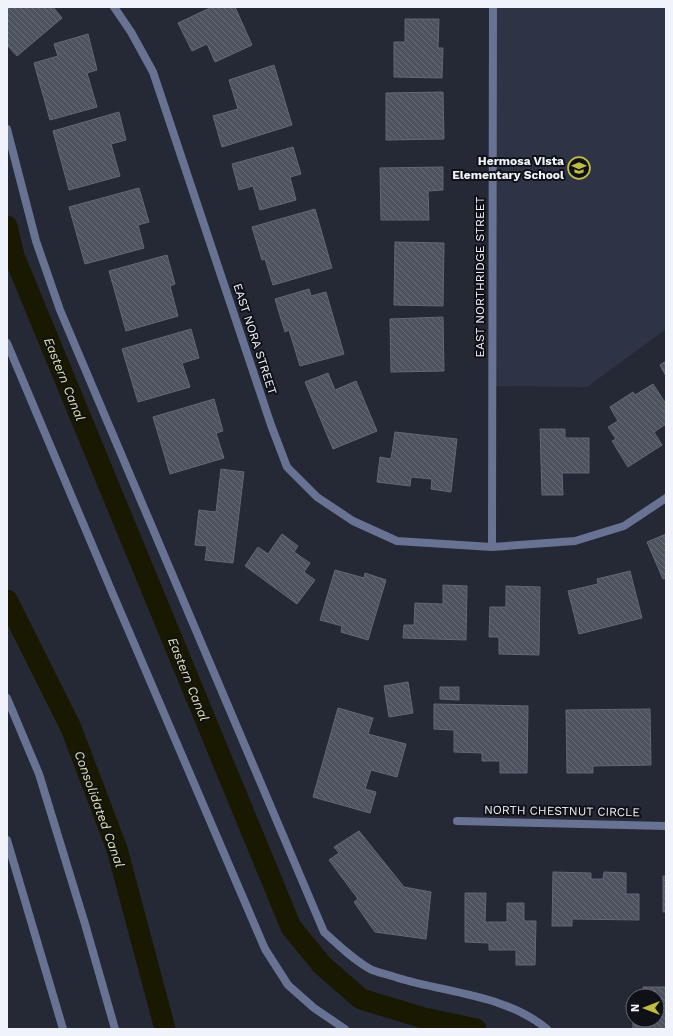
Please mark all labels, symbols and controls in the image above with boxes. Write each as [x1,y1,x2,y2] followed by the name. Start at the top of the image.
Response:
[452,154,564,182] place label: Hermosa Vista Elementary School
[566,155,592,181] school or university icon: Hermosa Vista Elementary School
[473,196,487,358] street label: EAST NORTHRIDGE STREET
[230,282,280,396] street label: EAST NORA STREET
[41,335,88,423] water label: Eastern Canal
[165,635,212,723] water label: Eastern Canal
[71,749,128,870] water label: Consolidated Canal
[484,803,640,819] street label: NORTH CHESTNUT CIRCLE
[625,988,665,1028] north arrow
[629,1004,642,1012] text: N

